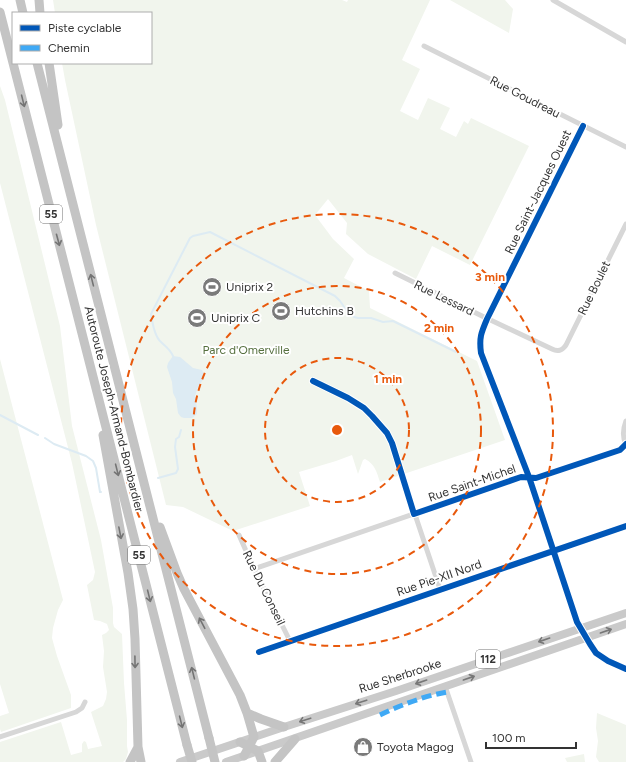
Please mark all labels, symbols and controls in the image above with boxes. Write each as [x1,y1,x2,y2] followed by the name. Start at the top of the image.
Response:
[12,12,152,64] legend
[48,21,122,35] text: Piste cyclable
[48,41,90,55] text: Chemin
[488,73,562,121] street label: Rue Goudreau
[20,94,27,107] one-way arrow
[502,127,574,256] street label: Rue Saint-Jacques Ouest
[40,205,62,223] road number: 55
[55,234,63,247] one-way arrow
[575,258,613,317] street label: Rue Boulet
[475,270,505,284] text: 3 min
[88,273,95,286] one-way arrow
[201,276,223,298] sports icon: Uniprix 2
[412,277,476,319] street label: Rue Lessard
[226,280,273,294] place label: Uniprix 2
[270,300,292,322] sports icon: Hutchins B
[295,304,354,318] place label: Hutchins B
[82,305,146,513] street label: Autoroute Joseph-Armand-Bombardier
[186,307,208,329] sports icon: Uniprix C
[211,311,261,325] place label: Uniprix C
[424,321,454,335] text: 2 min
[203,343,290,357] park label: Parc d'Omerville
[374,372,402,386] text: 1 min
[330,423,344,437] centre of rings
[426,461,518,505] street label: Rue Saint-Michel
[114,463,122,476] one-way arrow
[117,527,125,540] one-way arrow
[128,546,150,564] road number: 55
[240,548,288,628] street label: Rue Du Conseil
[395,557,483,599] street label: Rue Pie-XII Nord
[146,589,154,602] one-way arrow
[198,618,205,630] one-way arrow
[600,627,613,634] one-way arrow
[538,637,550,645] one-way arrow
[476,650,500,668] road number: 112
[131,655,139,668] one-way arrow
[357,656,443,696] street label: Rue Sherbrooke
[188,667,196,680] one-way arrow
[463,673,475,681] one-way arrow
[414,679,427,686] one-way arrow
[355,698,367,706] one-way arrow
[178,715,186,728] one-way arrow
[299,717,312,724] one-way arrow
[486,724,576,750] scale bar
[492,731,526,745] text: 100 m
[352,736,374,758] shop icon: Toyota Magog
[377,740,454,754] place label: Toyota Magog

